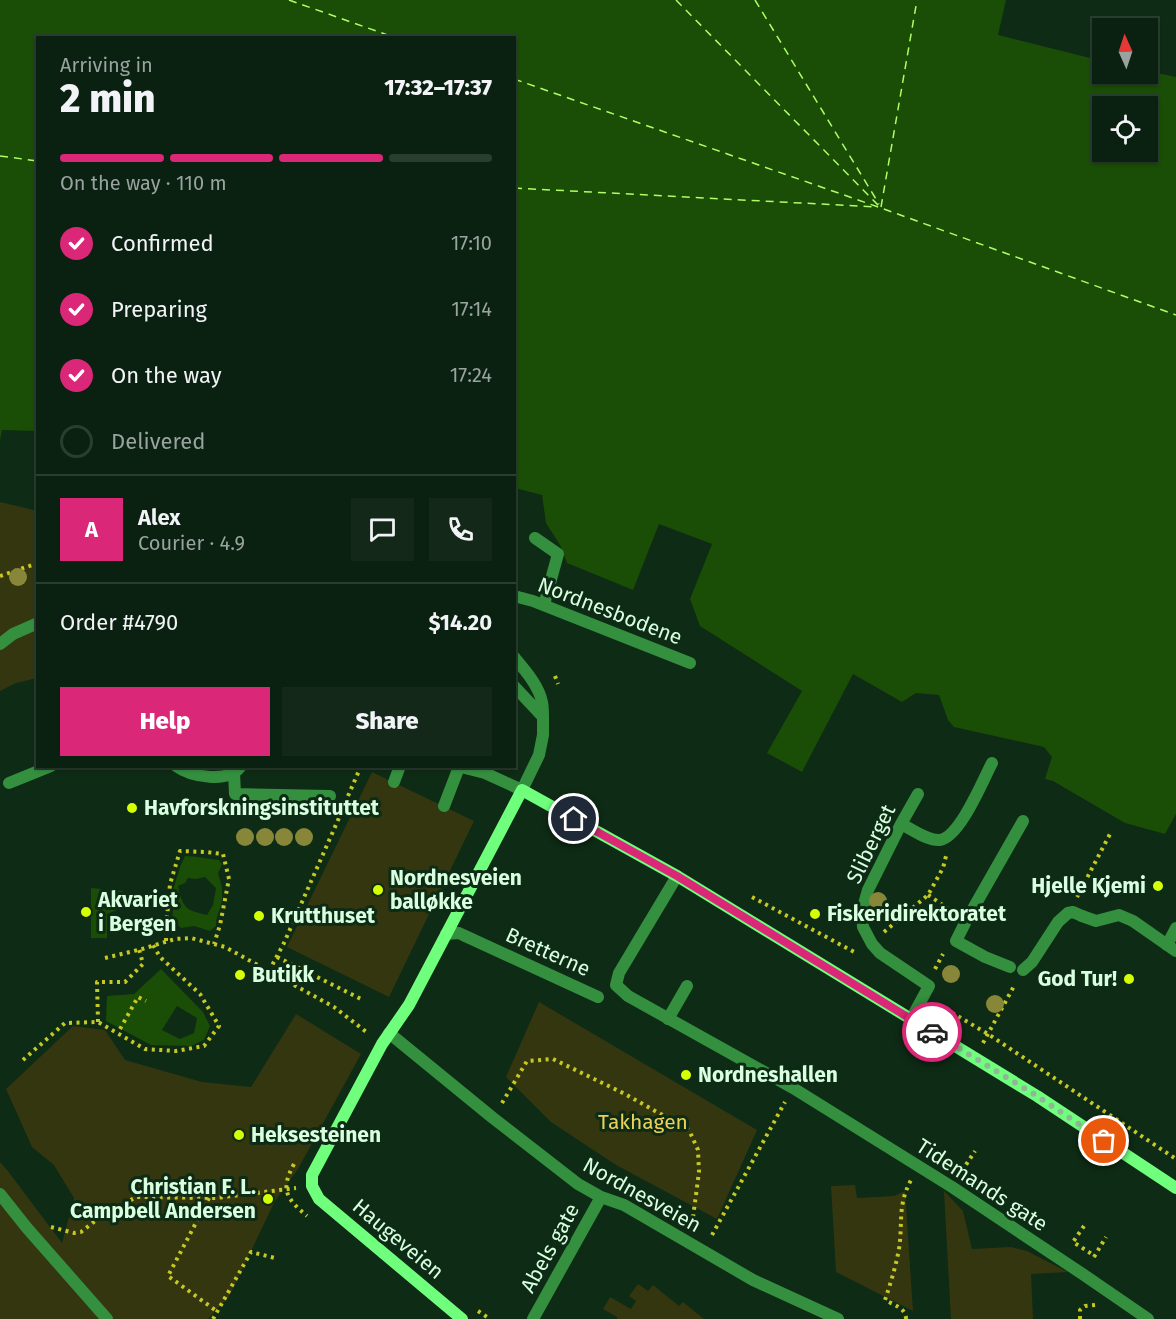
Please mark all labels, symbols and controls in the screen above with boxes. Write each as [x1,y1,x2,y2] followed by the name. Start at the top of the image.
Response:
[1092,18,1158,84] north arrow
[1092,18,1158,162] map controls
[60,53,153,77] text: Arriving in
[384,74,492,101] text: 17:32–17:37
[60,76,156,122] text: 2 min
[1092,96,1158,162] button: locate
[60,171,227,195] text: On the way · 110 m
[60,227,93,260] icon: check
[111,230,214,257] text: Confirmed
[451,231,492,255] text: 17:10
[60,293,93,326] icon: check
[111,296,207,323] text: Preparing
[451,297,492,321] text: 17:14
[60,359,93,392] icon: check
[111,362,222,389] text: On the way
[450,363,492,387] text: 17:24
[111,428,206,455] text: Delivered
[351,498,414,561] button: chat
[429,498,492,561] button: phone
[138,504,181,531] text: Alex
[85,516,98,543] text: A
[138,531,245,555] text: Courier · 4.9
[534,572,686,650] street label: Nordnesbodene
[60,609,178,636] text: Order #4790
[429,609,492,636] text: $14.20
[60,687,270,756] button: Help
[282,687,492,756] button: Share
[548,793,599,844] pin
[144,795,380,821] place label: Havforskningsinstituttet
[841,800,901,888] street label: Sliberget
[125,801,139,815] marker: Havforskningsinstituttet
[557,802,590,835] icon: home
[390,865,522,915] place label: Nordnesveien balløkke
[1031,873,1146,899] place label: Hjelle Kjemi
[1151,879,1165,893] marker: Hjelle Kjemi
[371,883,385,897] marker: Nordnesveien balløkke
[97,887,179,937] place label: Akvariet i Bergen
[827,901,1007,927] place label: Fiskeridirektoratet
[271,903,376,929] place label: Krutthuset
[79,905,93,919] marker: Akvariet i Bergen
[808,907,822,921] marker: Fiskeridirektoratet
[252,909,266,923] marker: Krutthuset
[502,922,594,982] street label: Bretterne
[252,962,315,988] place label: Butikk
[1038,966,1117,992] place label: God Tur!
[233,968,247,982] marker: Butikk
[1122,972,1136,986] marker: God Tur!
[902,1002,962,1062] courier
[916,1016,949,1049] icon: car
[698,1062,838,1088] place label: Nordneshallen
[679,1068,693,1082] marker: Nordneshallen
[598,1109,688,1135] park label: Takhagen
[1078,1115,1129,1166] pin
[251,1122,381,1148] place label: Heksesteinen
[1087,1124,1120,1157] icon: bag
[232,1128,246,1142] marker: Heksesteinen
[912,1133,1052,1237] street label: Tidemands gate
[578,1152,706,1238] street label: Nordnesveien
[70,1174,256,1224] place label: Christian F. L. Campbell Andersen
[261,1192,275,1206] marker: Christian F. L. Campbell Andersen
[347,1193,449,1285] street label: Haugeveien
[515,1199,585,1297] street label: Abels gate

